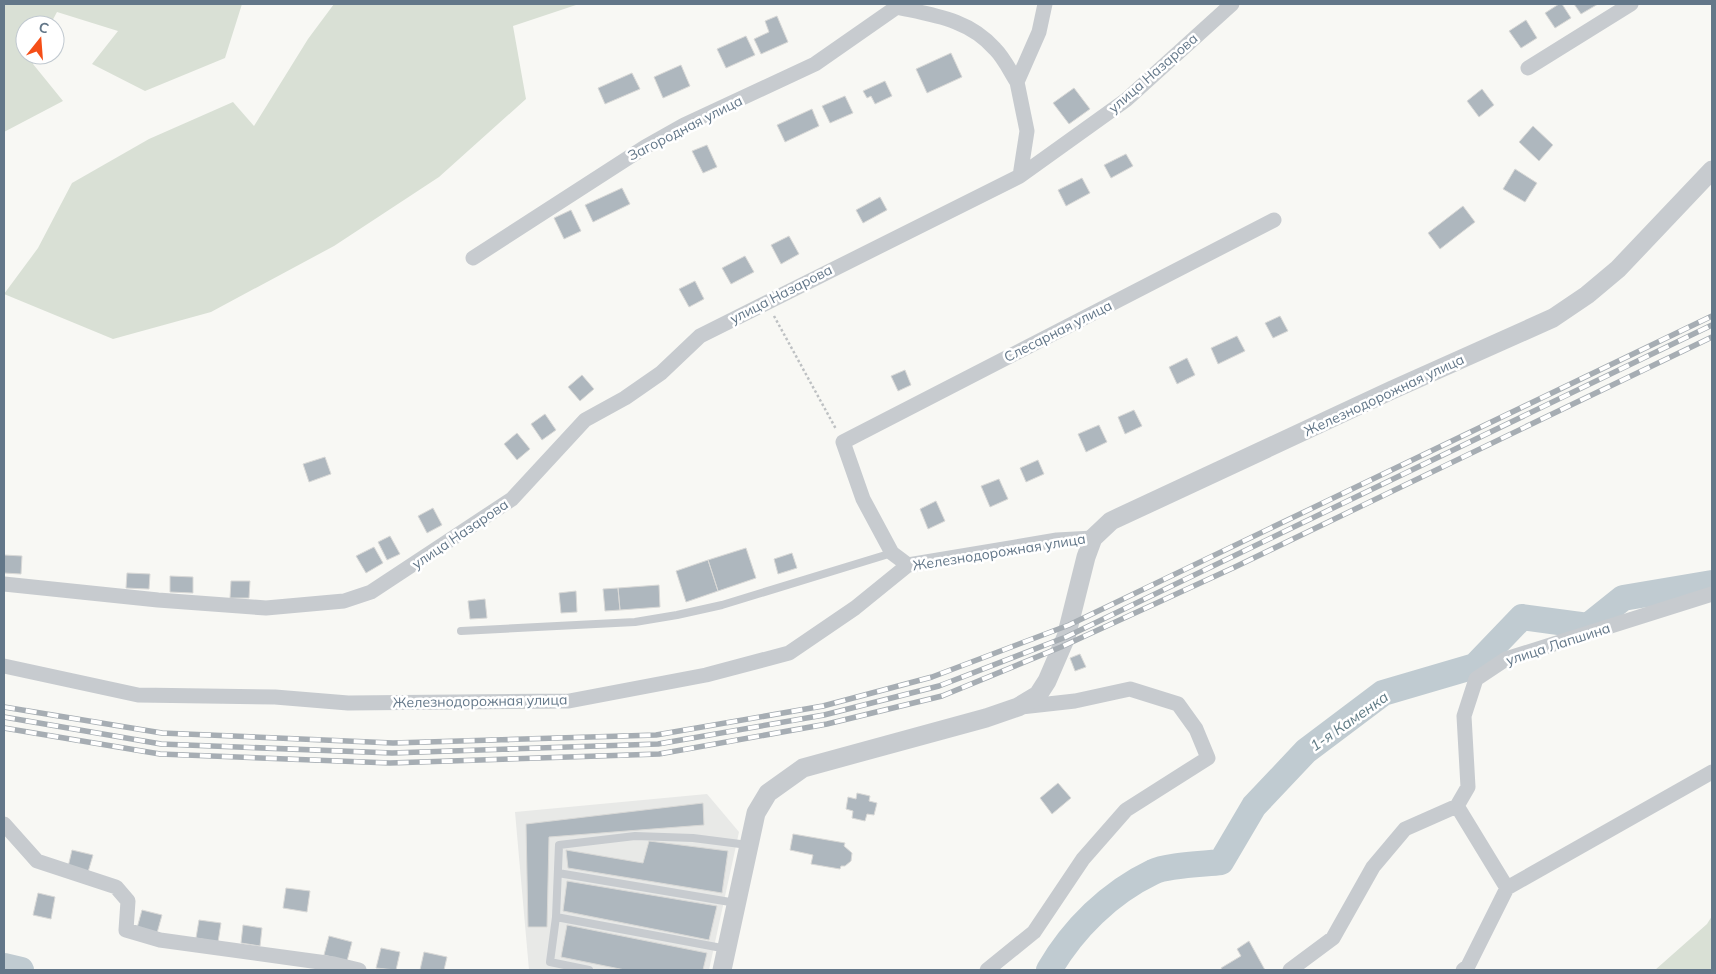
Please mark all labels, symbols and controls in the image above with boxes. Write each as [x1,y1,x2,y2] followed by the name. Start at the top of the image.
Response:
[15,15,65,65] north arrow
[37,18,51,38] text: С
[1105,29,1201,117] street label: улица Назарова
[625,91,745,165] street label: Загородная улица
[727,260,835,328] street label: улица Назарова
[1001,296,1115,366] street label: Слесарная улица
[1301,350,1467,440] street label: Железнодорожная улица
[408,495,512,573] street label: улица Назарова
[911,529,1087,575] street label: Железнодорожная улица
[1504,619,1612,669] street label: улица Лапшина
[1306,687,1392,755] water label: 1-я Каменка
[392,690,568,712] street label: Железнодорожная улица

